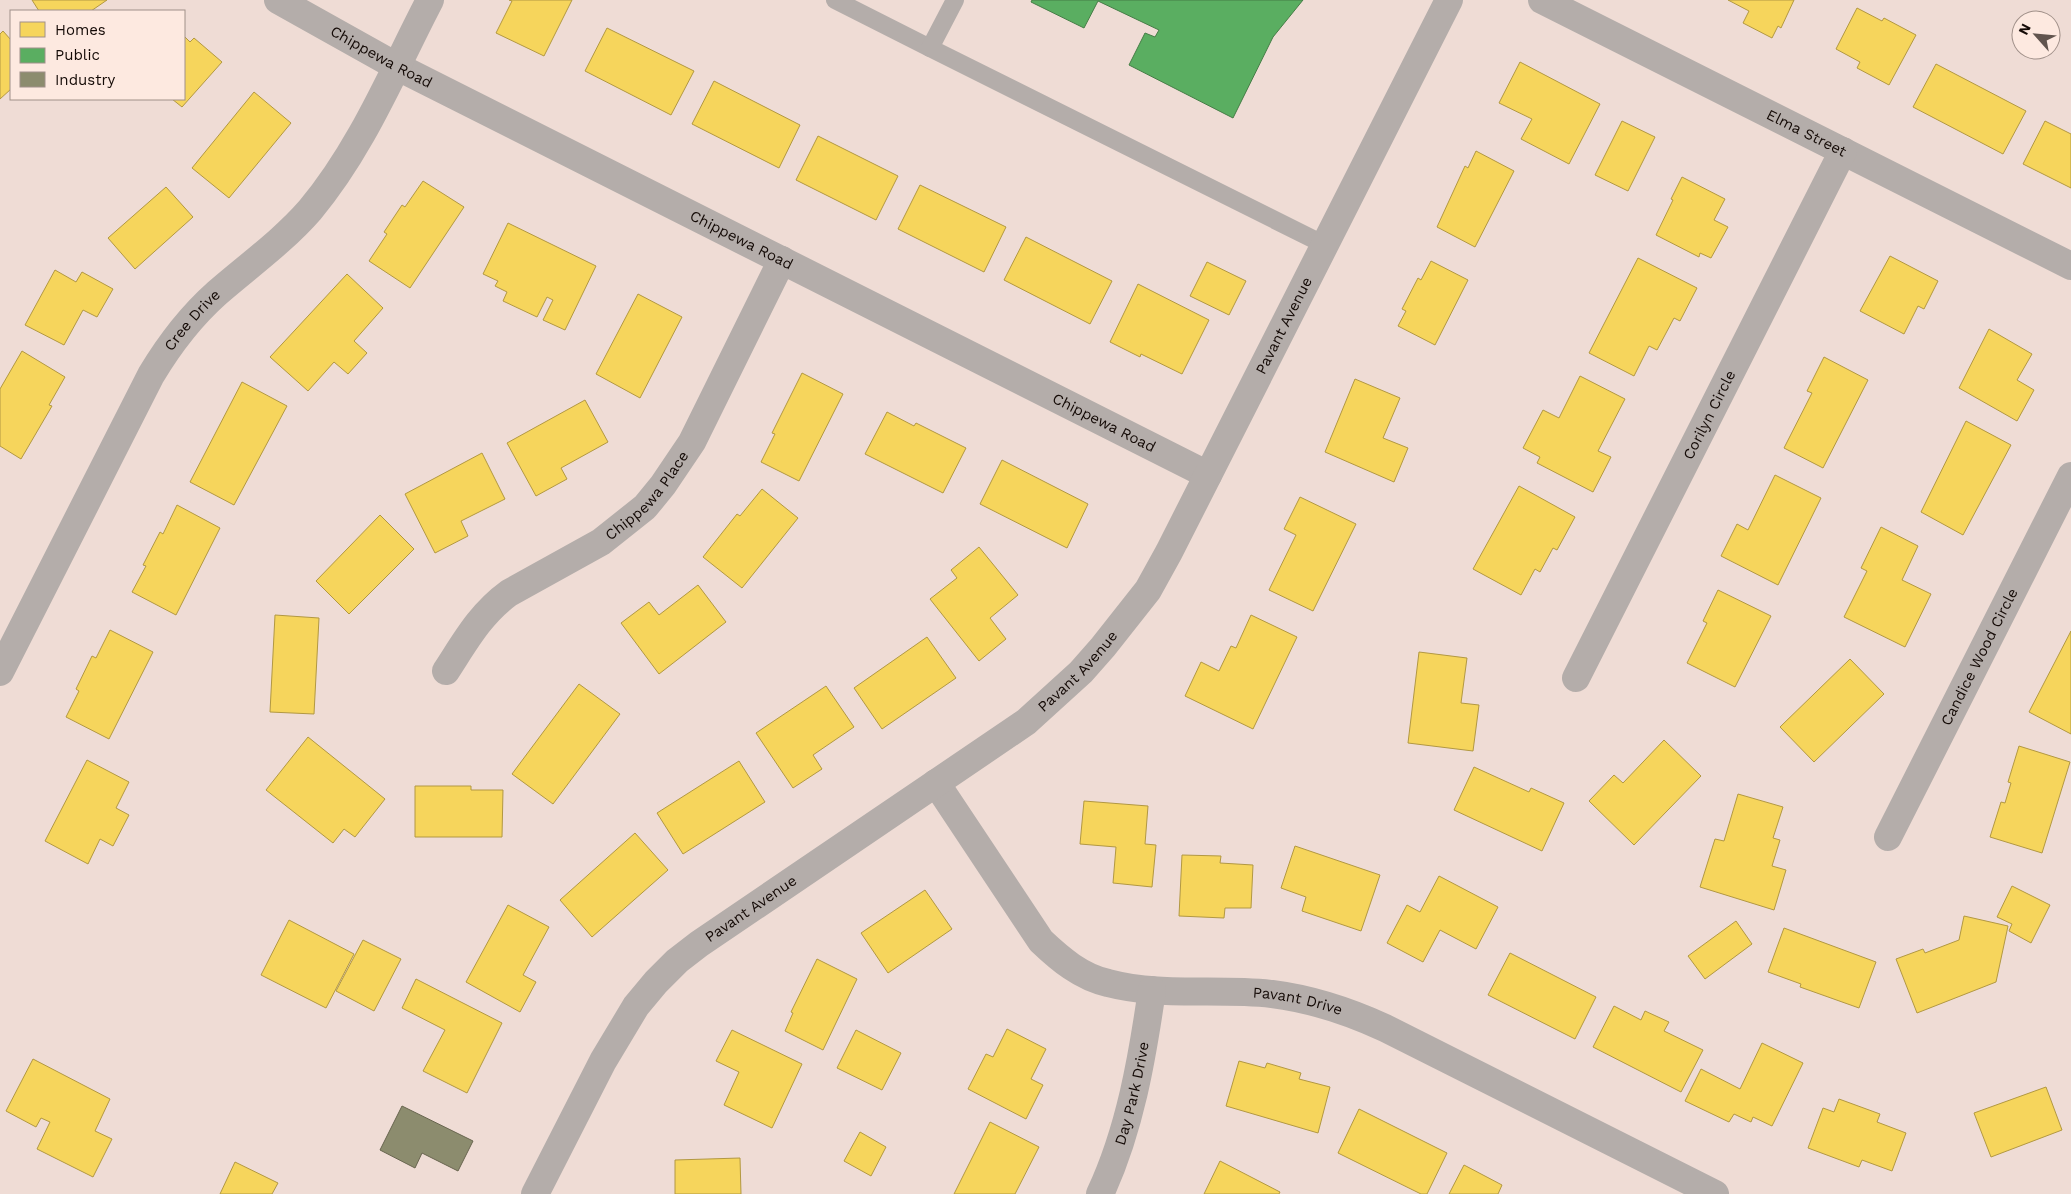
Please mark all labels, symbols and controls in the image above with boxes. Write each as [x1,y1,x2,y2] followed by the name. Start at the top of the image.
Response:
[10,10,185,100] legend
[2011,10,2061,60] north arrow
[55,21,106,39] text: Homes
[2015,21,2034,37] text: N
[327,22,435,92] street label: Chippewa Road
[55,46,100,64] text: Public
[55,71,116,89] text: Industry
[1764,105,1850,161] street label: Elma Street
[687,206,796,274] street label: Chippewa Road
[1252,274,1316,377] street label: Pavant Avenue
[160,286,224,354] street label: Cree Drive
[1679,367,1739,462] street label: Corilyn Circle
[1049,389,1159,456] street label: Chippewa Road
[602,447,692,544] street label: Chippewa Place
[1937,585,2022,729] street label: Candice Wood Circle
[1034,627,1121,716] street label: Pavant Avenue
[702,871,800,946] street label: Pavant Avenue
[1252,983,1345,1019] street label: Pavant Drive
[1111,1040,1153,1147] street label: Day Park Drive

